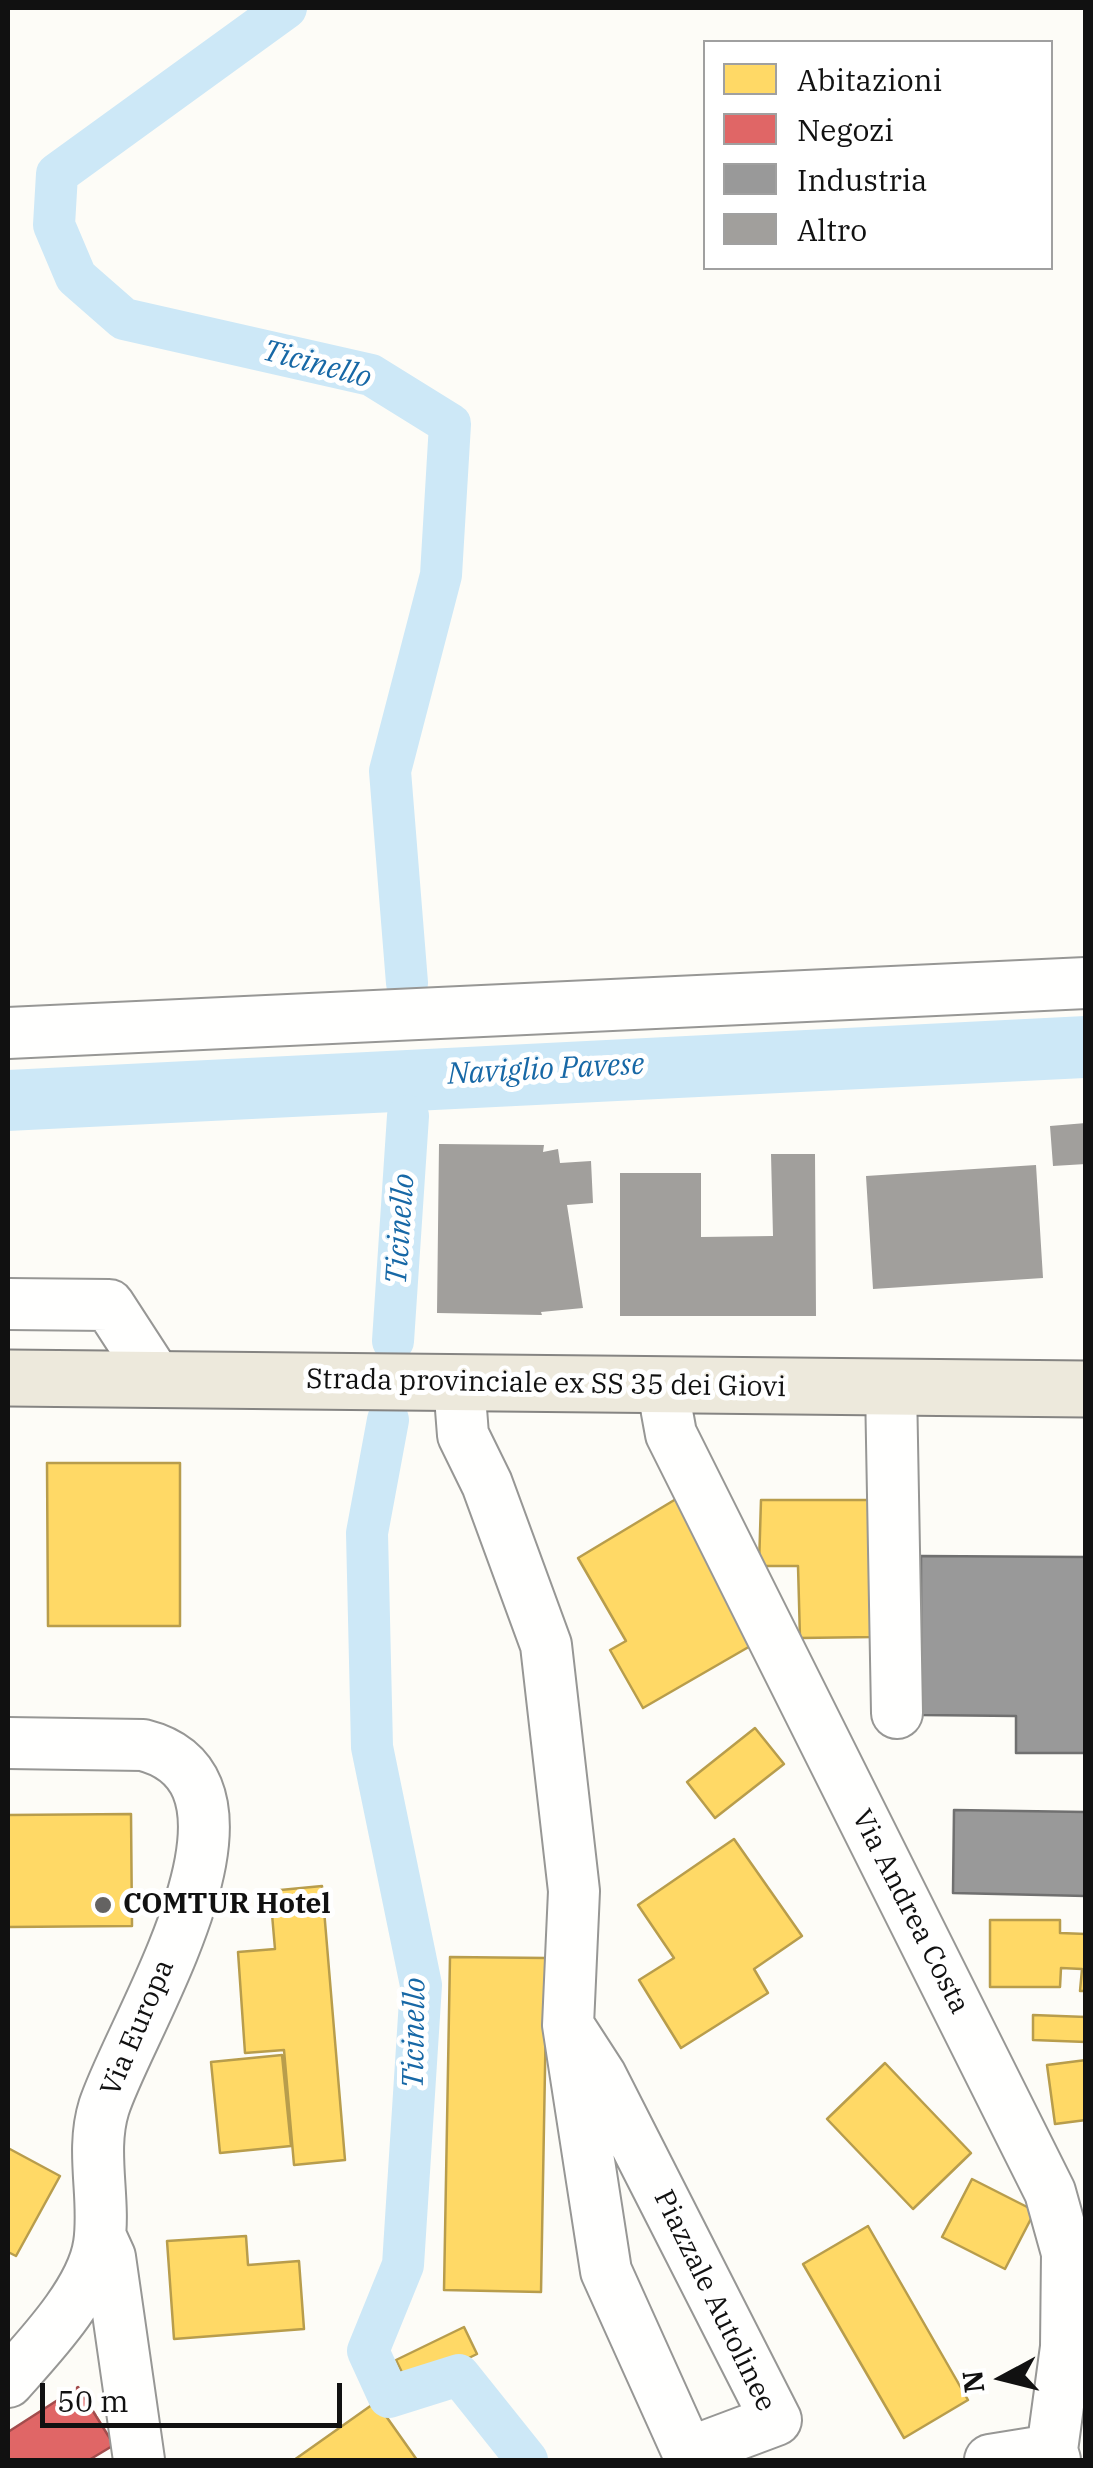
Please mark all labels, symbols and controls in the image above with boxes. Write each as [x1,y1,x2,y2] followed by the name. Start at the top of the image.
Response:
[703,40,1053,270] legend
[797,60,942,99] text: Abitazioni
[797,110,894,149] text: Negozi
[797,160,928,199] text: Industria
[797,210,867,249] text: Altro
[259,333,375,397] water label: Ticinello
[447,1047,645,1093] water label: Naviglio Pavese
[379,1172,423,1286] water label: Ticinello
[306,1363,786,1405] street label: Strada provinciale ex SS 35 dei Giovi
[844,1804,976,2020] street label: Via Andrea Costa
[123,1888,331,1922] place label: COMTUR Hotel
[92,1894,114,1916] marker: COMTUR Hotel
[94,1955,182,2101] street label: Via Europa
[396,1977,434,2089] water label: Ticinello
[646,2185,782,2417] street label: Piazzale Autolinee
[953,2328,1053,2428] north arrow
[45,2363,348,2425] scale bar
[953,2368,992,2395] text: N
[57,2381,129,2420] text: 50 m

